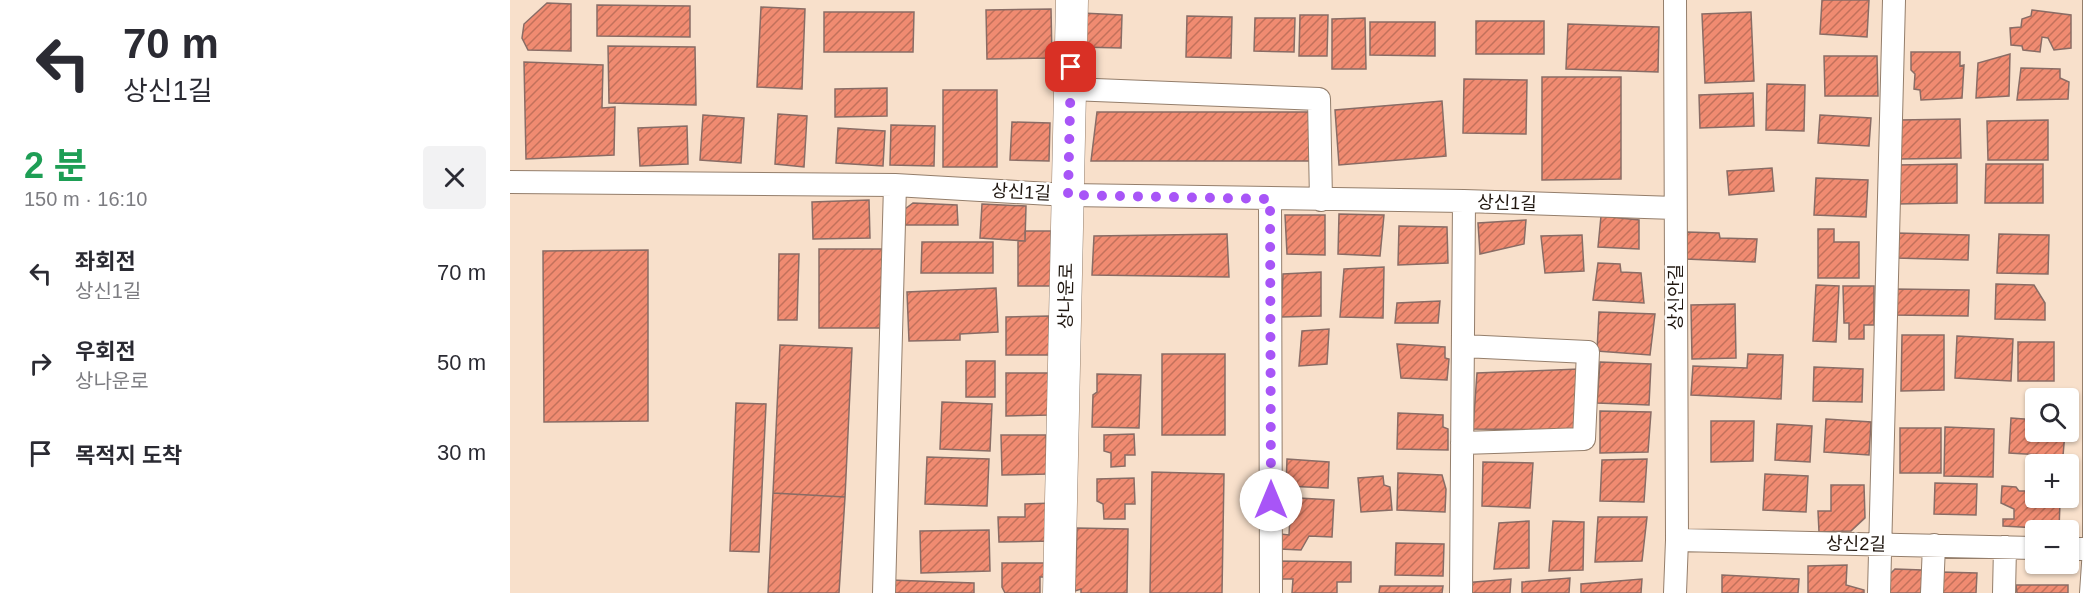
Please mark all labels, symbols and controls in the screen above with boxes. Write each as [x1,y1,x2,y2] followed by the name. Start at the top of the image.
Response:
[123,20,219,67] text: 70 m
[24,24,102,102] icon: left
[1045,41,1096,92] pin
[1054,50,1087,83] icon: arrive
[123,76,213,106] text: 상신1길
[24,145,87,186] text: 2 분
[423,146,486,209] button: close
[991,180,1051,204] street label: 상신1길
[24,188,147,210] text: 150 m · 16:10
[1477,192,1537,214] street label: 상신1길
[75,249,136,274] text: 좌회전
[24,257,57,290] icon: left
[437,260,486,285] text: 70 m
[1055,263,1077,329] street label: 상나운로
[1666,264,1686,330] street label: 상신안길
[75,280,141,302] text: 상신1길
[75,339,136,364] text: 우회전
[24,347,57,380] icon: right
[437,350,486,375] text: 50 m
[75,370,149,392] text: 상나운로
[2025,388,2079,574] map controls
[2025,388,2079,442] button: search
[24,437,57,470] icon: arrive
[437,440,486,465] text: 30 m
[75,443,182,468] text: 목적지 도착
[2025,454,2079,508] button: +
[1239,468,1303,532] position arrow
[2025,520,2079,574] button: −
[1826,533,1886,555] street label: 상신2길

